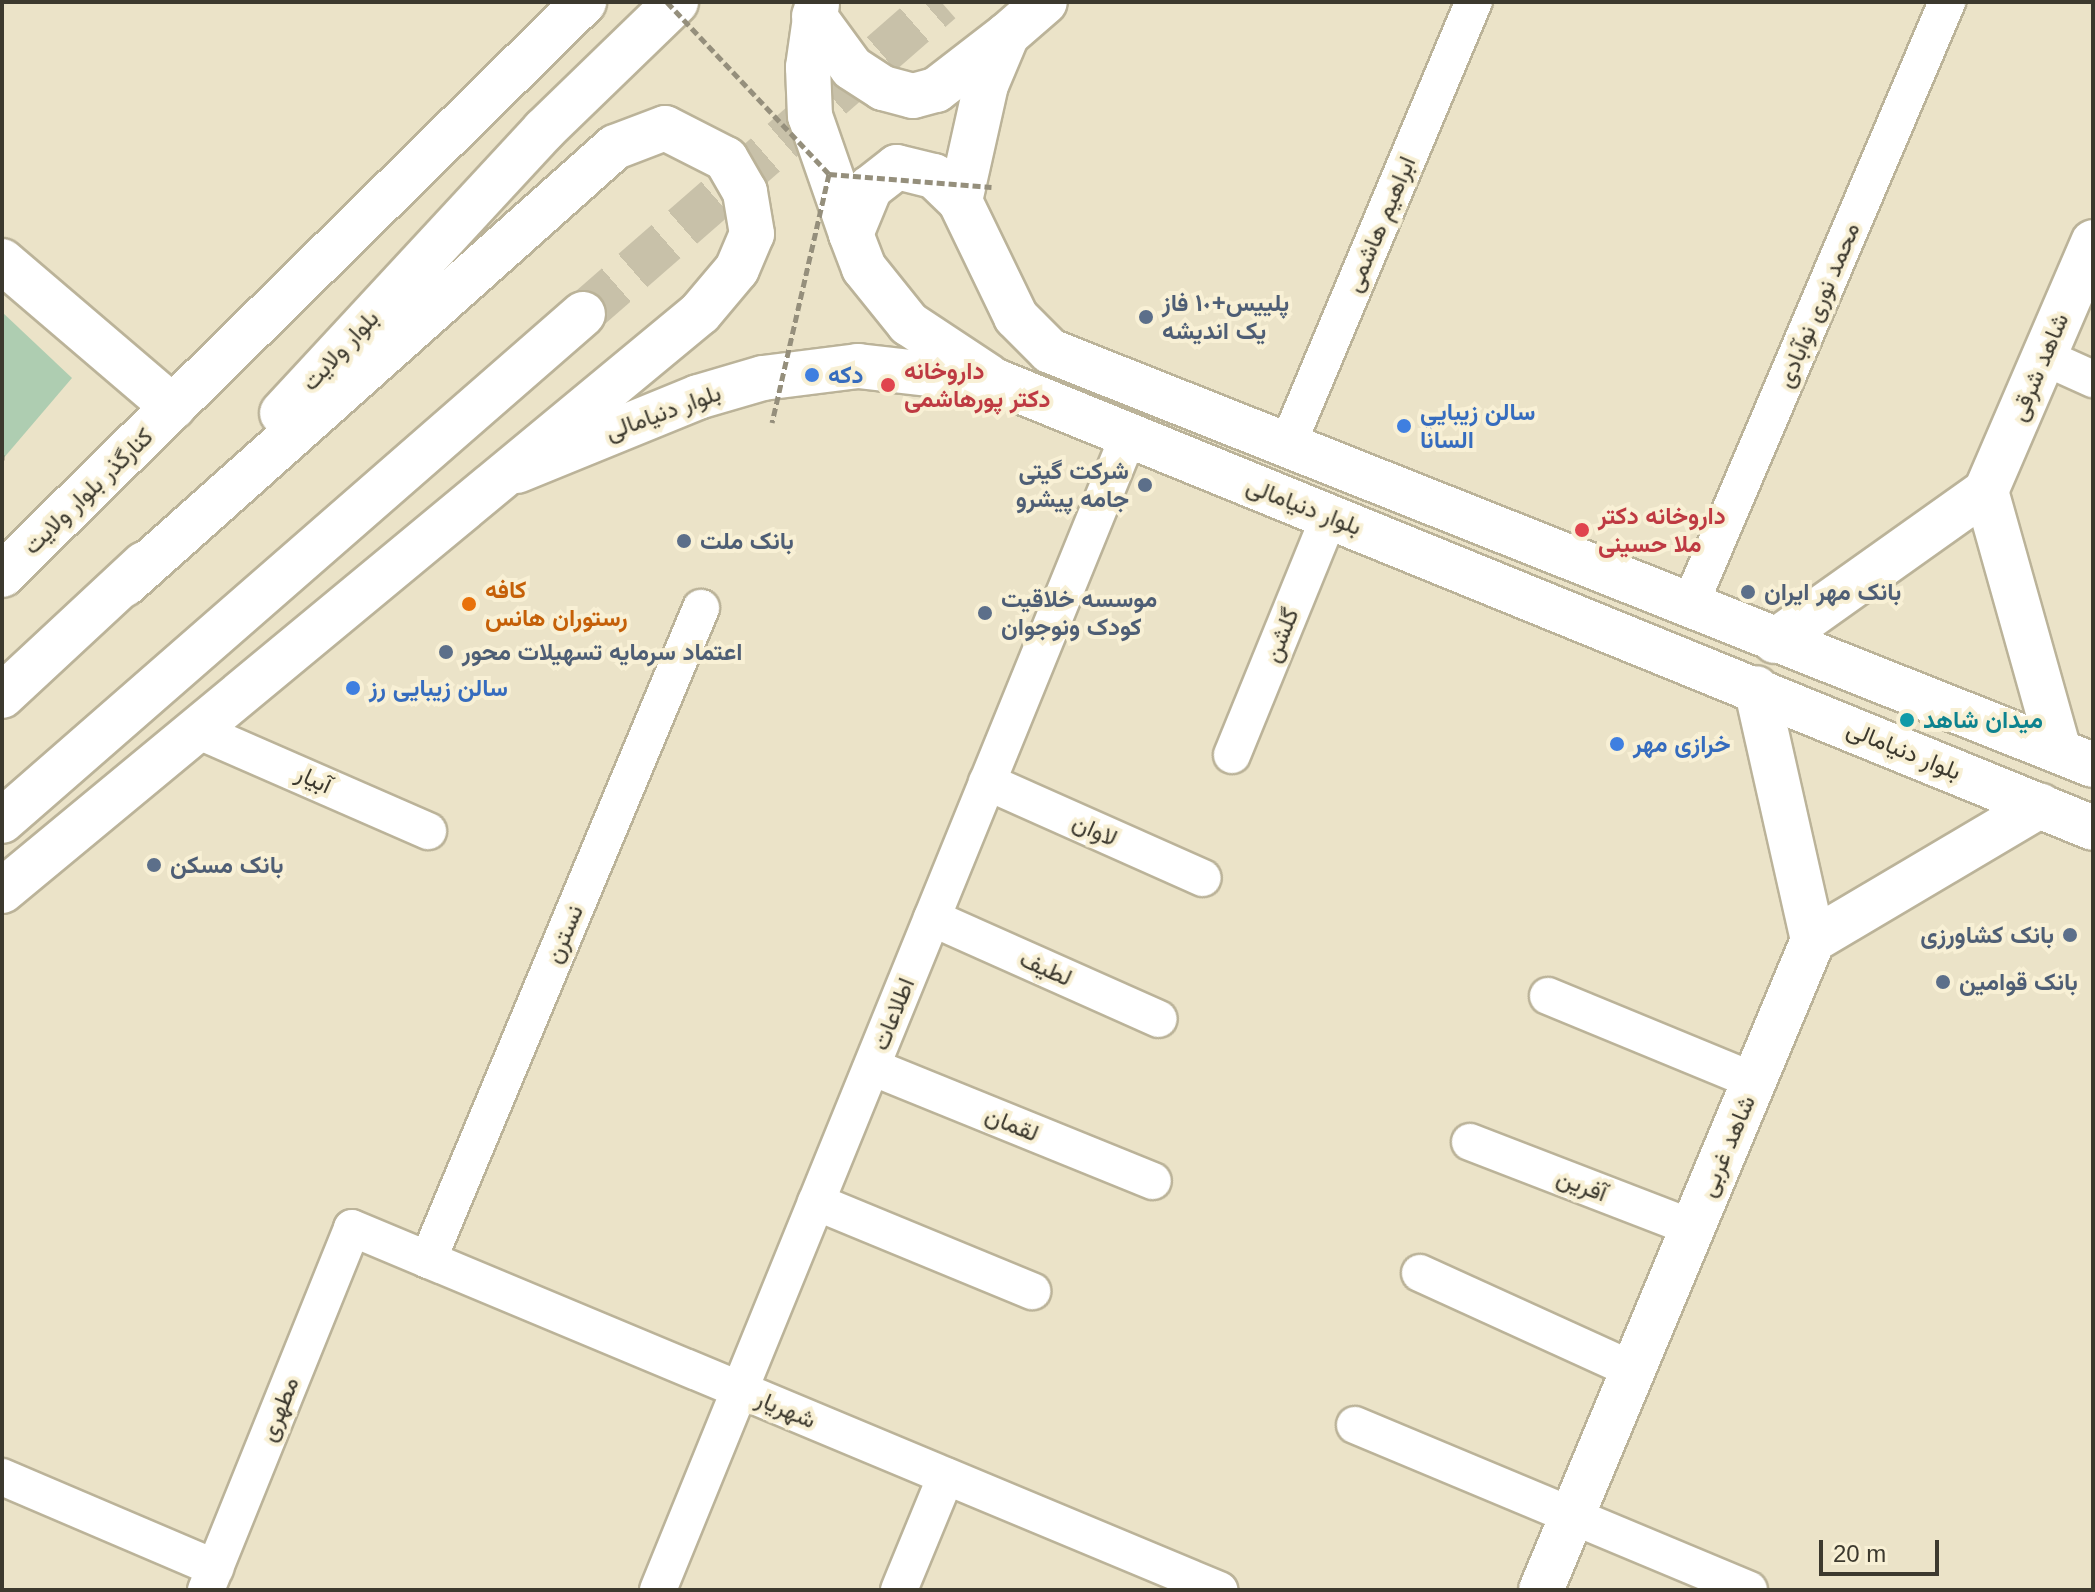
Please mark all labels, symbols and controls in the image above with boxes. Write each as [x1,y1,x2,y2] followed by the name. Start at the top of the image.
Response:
[1338,152,1422,296] street label: ابراهیم هاشمی
[1770,218,1866,392] street label: محمد نوری نوآبادی
[1162,289,1289,345] place label: پلییس+١٠ فاز یک اندیشه
[295,304,385,396] street label: بلوار ولایت
[1137,308,1155,326] marker: پلییس+١٠ فاز یک اندیشه
[2003,309,2075,425] street label: شاهد شرقی
[904,357,1051,413] place label: داروخانه دکتر پورهاشمی
[828,361,863,389] place label: دکه
[803,366,821,384] marker: دکه
[879,376,897,394] marker: داروخانه دکتر پورهاشمی
[601,378,725,446] street label: بلوار دنیامالی
[1420,398,1535,454] place label: سالن زيبايي السانا
[1395,417,1413,435] marker: سالن زيبايي السانا
[17,422,159,560] street label: کنارگذر بلوار ولایت
[1016,457,1129,513] place label: شرکت گیتی جامه پیشرو
[1242,471,1366,541] street label: بلوار دنیامالی
[1136,476,1154,494] marker: شرکت گیتی جامه پیشرو
[1598,502,1726,558] place label: داروخانه دکتر ملا حسینی
[1573,521,1591,539] marker: داروخانه دکتر ملا حسینی
[700,527,794,555] place label: بانک ملت
[675,532,693,550] marker: بانک ملت
[485,576,628,632] place label: کافه رستوران هانس
[1764,578,1901,606] place label: بانک مهر ایران
[1739,583,1757,601] marker: بانک مهر ایران
[1001,585,1157,641] place label: موسسه خلاقیت کودک ونوجوان
[460,595,478,613] marker: کافه رستوران هانس
[976,604,994,622] marker: موسسه خلاقیت کودک ونوجوان
[1257,604,1305,666] street label: گلشن
[462,638,742,666] place label: اعتماد سرمایه تسهیلات محور
[437,643,455,661] marker: اعتماد سرمایه تسهیلات محور
[369,674,508,702] place label: سالن زیبایی رز
[344,679,362,697] marker: سالن زیبایی رز
[1923,706,2043,734] place label: میدان شاهد
[1898,711,1916,729] marker: میدان شاهد
[1843,714,1965,786] street label: بلوار دنیامالی
[1633,730,1731,758] place label: خرازی مهر
[1608,735,1626,753] marker: خرازی مهر
[292,758,336,800] street label: آبیار
[1068,807,1122,853] street label: لاوان
[170,851,284,879] place label: بانک مسکن
[145,856,163,874] marker: بانک مسکن
[539,901,589,967] street label: نسترن
[1920,921,2054,949] place label: بانک کشاورزی
[2061,926,2079,944] marker: بانک کشاورزی
[1015,944,1077,992] street label: لطیف
[1959,968,2078,996] place label: بانک قوامین
[1934,973,1952,991] marker: بانک قوامین
[866,974,920,1054] street label: اطلاعات
[1693,1091,1761,1201] street label: شاهد غربی
[981,1100,1043,1148] street label: لقمان
[1553,1162,1611,1208] street label: آفرین
[253,1372,305,1446] street label: مطهری
[752,1384,820,1434] street label: شهریار
[1823,1524,1943,1574] scale bar
[1833,1540,1886,1567] text: 20 m

